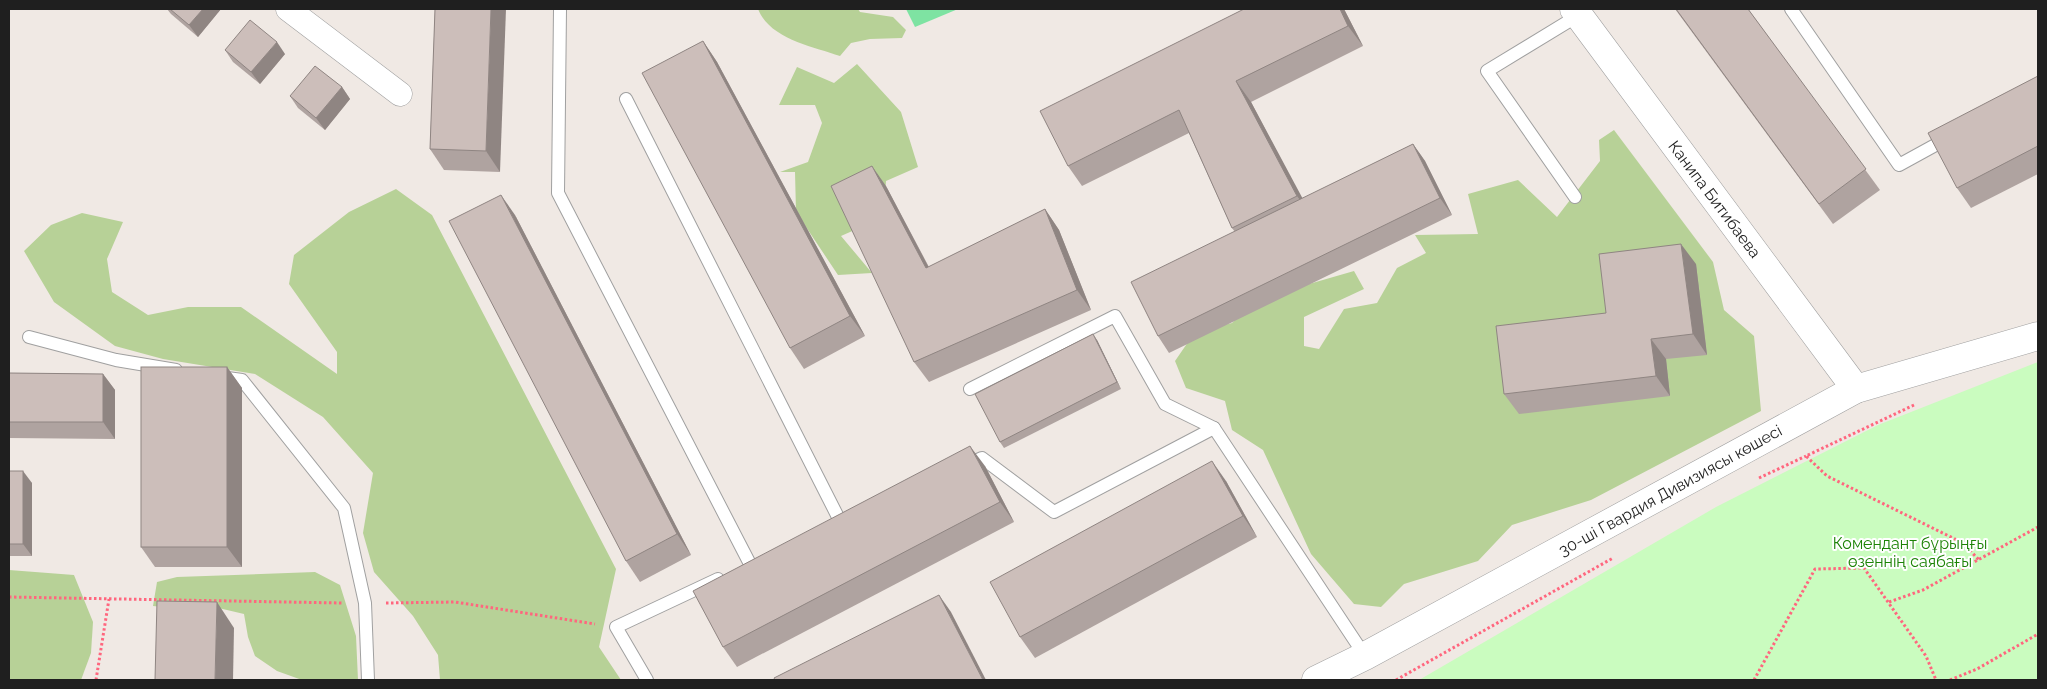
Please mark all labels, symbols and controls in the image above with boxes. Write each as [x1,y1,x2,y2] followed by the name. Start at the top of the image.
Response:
[1664,137,1765,262] street label: Канипа Битибаева
[1555,421,1785,560] street label: 30-ші Гвардия Дивизиясы көшесі
[1833,534,1987,571] park label: Комендант бұрыңғы өзеннің саябағы

